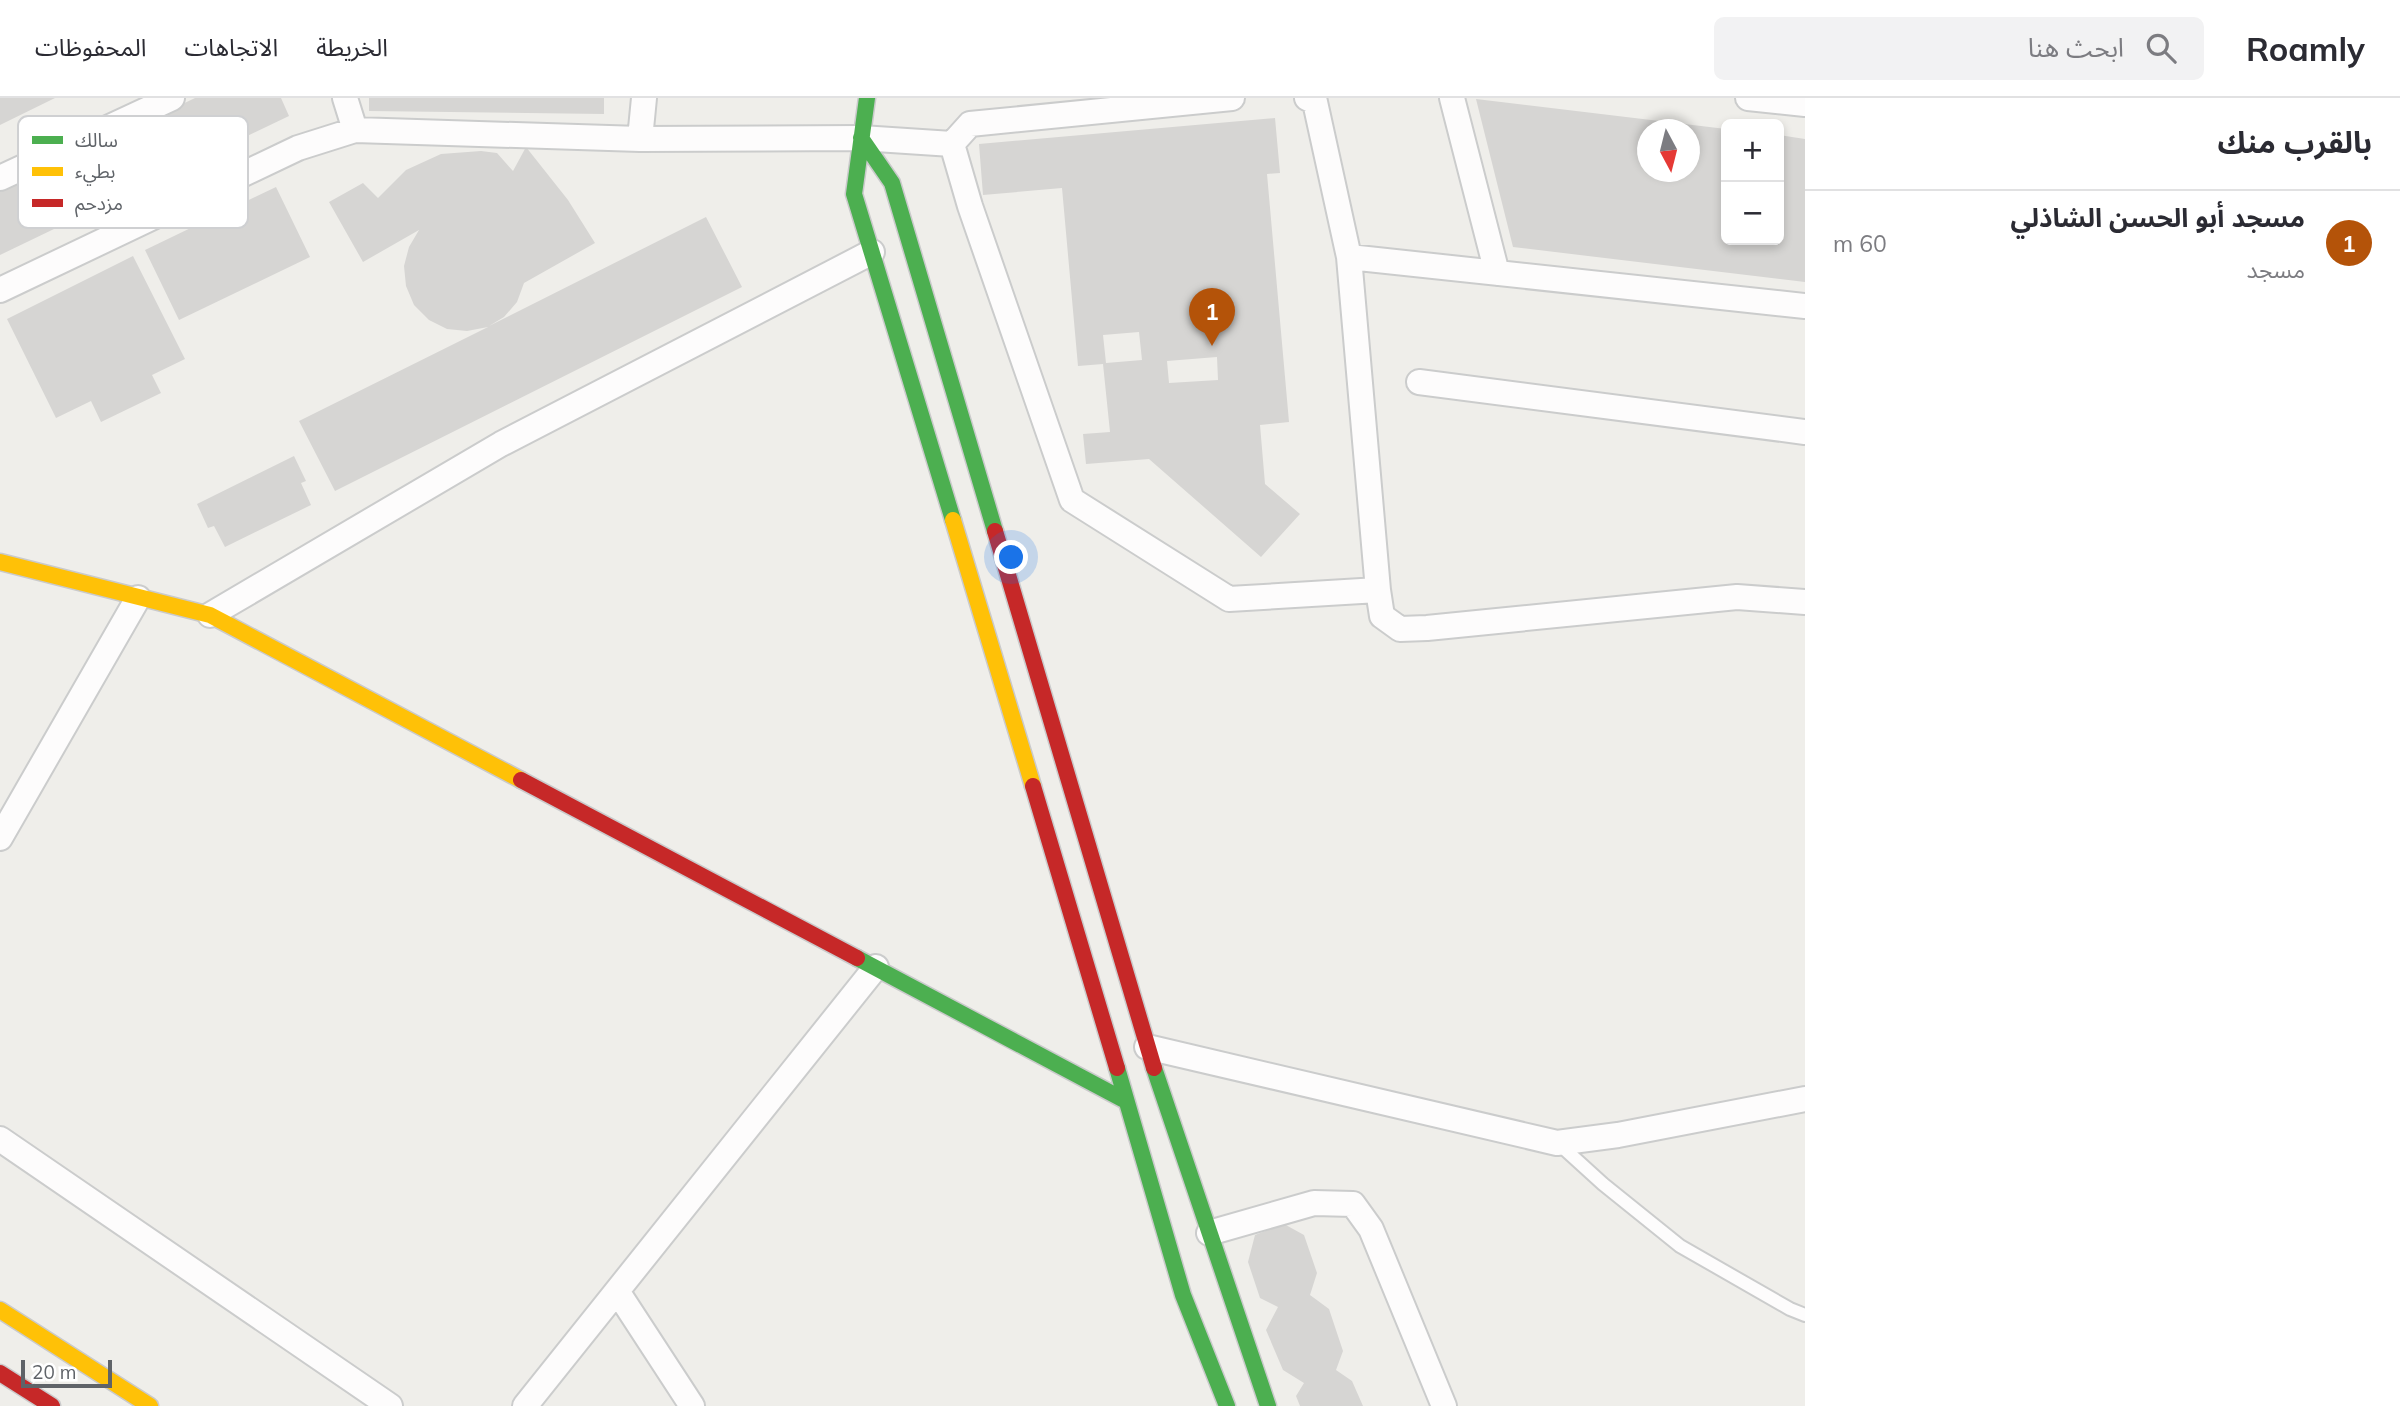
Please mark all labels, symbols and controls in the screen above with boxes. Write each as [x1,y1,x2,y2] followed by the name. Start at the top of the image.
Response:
[1714,17,2204,80] search box
[2246,28,2365,69] text: Roamly
[2142,29,2180,67] icon: search
[2028,31,2124,64] text: ابحث هنا
[35,32,146,62] text: المحفوظات
[184,32,278,62] text: الاتجاهات
[316,32,388,62] text: الخريطة
[18,116,248,228] legend
[1637,119,1700,182] north arrow
[1721,119,1784,245] map controls
[1721,119,1784,182] button: +
[2218,123,2372,161] text: بالقرب منك
[75,128,118,152] text: سالك
[75,159,115,186] text: بطيء
[1721,182,1784,245] button: −
[75,191,123,218] text: مزدحم
[2010,201,2305,234] text: مسجد أبو الحسن الشاذلي
[1833,229,1887,258] text: 60 m
[2342,229,2356,258] text: 1
[2246,255,2305,284] text: مسجد
[1189,288,1235,346] pin: 1
[994,540,1028,574] your location
[21,1357,112,1389] scale bar
[32,1360,76,1384] text: 20 m

